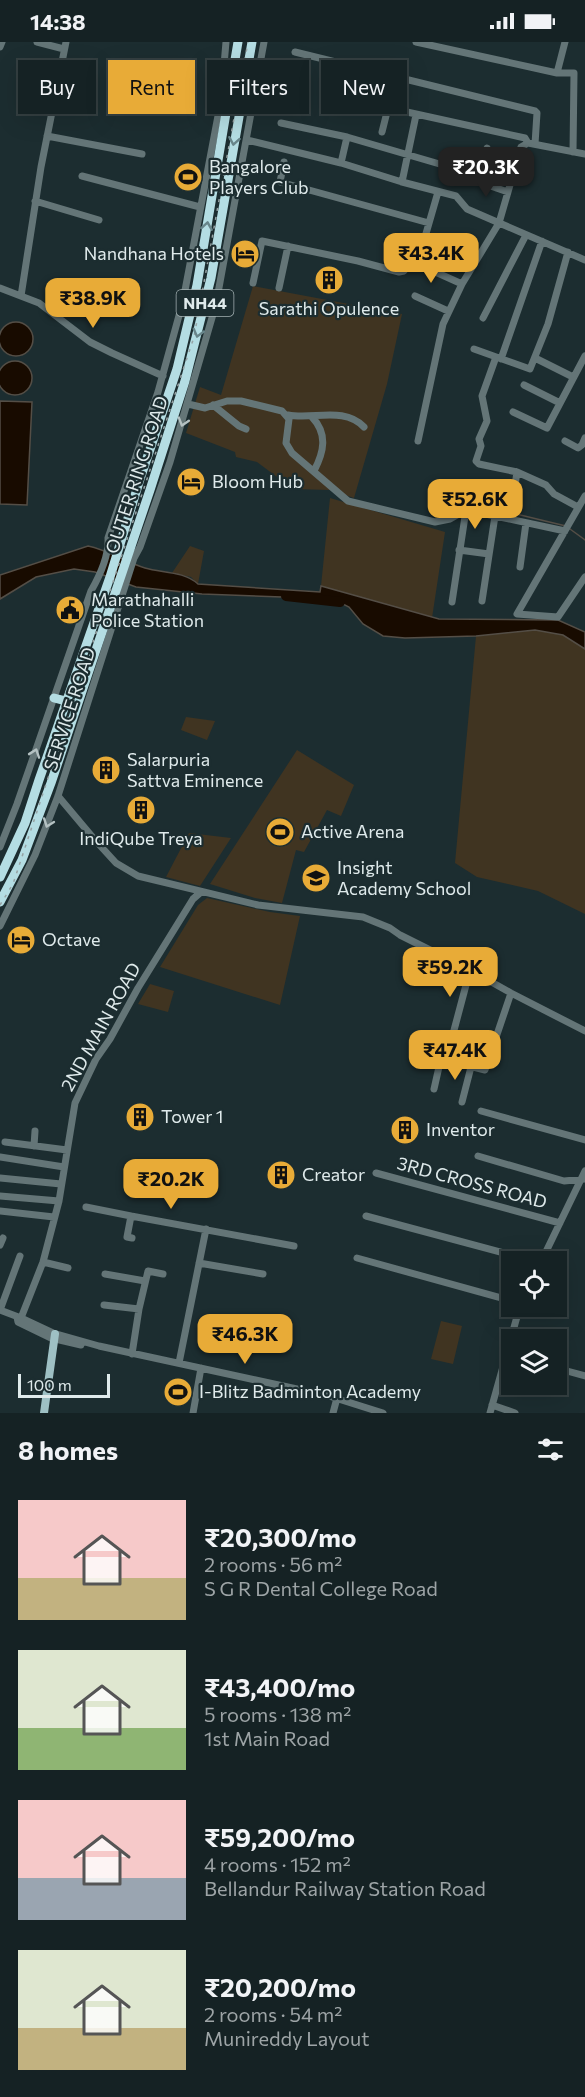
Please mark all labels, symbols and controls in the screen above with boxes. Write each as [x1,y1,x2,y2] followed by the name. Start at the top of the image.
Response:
[30,8,86,35] text: 14:38
[18,60,96,114] chip: Buy
[108,60,195,114] chip: Rent
[207,60,309,114] chip: Filters
[321,60,407,114] chip: New
[229,136,241,146] one-way arrow
[437,147,535,198] pin: ₹20.3K
[452,154,520,178] text: ₹20.3K
[209,155,309,198] place label: Bangalore Players Club
[172,161,204,193] sports icon: Bangalore Players Club
[201,221,213,230] one-way arrow
[382,233,480,284] pin: ₹43.4K
[229,238,261,270] hotel icon: Nandhana Hotels
[398,240,464,264] text: ₹43.4K
[84,242,224,264] place label: Nandhana Hotels
[313,264,345,296] building icon: Sarathi Opulence
[44,278,142,329] pin: ₹38.9K
[59,285,127,309] text: ₹38.9K
[176,290,234,316] road number: NH44
[259,297,399,319] place label: Sarathi Opulence
[193,327,205,337] one-way arrow
[100,393,172,556] street label: OUTER RING ROAD
[178,416,190,427] one-way arrow
[175,466,207,498] hotel icon: Bloom Hub
[212,470,303,492] place label: Bloom Hub
[426,479,524,530] pin: ₹52.6K
[442,486,508,510] text: ₹52.6K
[91,588,204,631] place label: Marathahalli Police Station
[54,594,86,626] public building icon: Marathahalli Police Station
[39,644,99,773] street label: SERVICE ROAD
[28,748,40,759] one-way arrow
[127,748,263,791] place label: Salarpuria Sattva Eminence
[90,754,122,786] building icon: Salarpuria Sattva Eminence
[125,794,157,826] building icon: IndiQube Treya
[264,816,296,848] sports icon: Active Arena
[42,817,55,828] one-way arrow
[301,820,404,842] place label: Active Arena
[79,827,203,849] place label: IndiQube Treya
[337,856,471,899] place label: Insight Academy School
[300,862,332,894] school or university icon: Insight Academy School
[5,924,37,956] hotel icon: Octave
[42,928,101,950] place label: Octave
[401,947,499,998] pin: ₹59.2K
[417,954,483,978] text: ₹59.2K
[56,958,145,1095] street label: 2ND MAIN ROAD
[406,1030,504,1081] pin: ₹47.4K
[423,1037,487,1061] text: ₹47.4K
[124,1101,156,1133] building icon: Tower 1
[161,1105,224,1127] place label: Tower 1
[389,1114,421,1146] building icon: Inventor
[426,1118,495,1140] place label: Inventor
[395,1151,550,1213] street label: 3RD CROSS ROAD
[122,1159,220,1210] pin: ₹20.2K
[265,1159,297,1191] building icon: Creator
[302,1163,365,1185] place label: Creator
[137,1166,205,1190] text: ₹20.2K
[501,1251,567,1395] map controls
[501,1251,567,1317] button: locate
[196,1314,294,1365] pin: ₹46.3K
[212,1321,278,1345] text: ₹46.3K
[501,1329,567,1395] button: layers
[18,1371,110,1398] scale bar
[27,1375,72,1394] text: 100 m
[162,1376,194,1408] sports icon: I-Blitz Badminton Academy
[199,1380,421,1402] place label: I-Blitz Badminton Academy
[534,1433,567,1466] icon: filters
[18,1434,118,1465] text: 8 homes
[204,1521,356,1552] text: ₹20,300/mo
[66,1524,138,1596] icon: home
[204,1552,342,1576] text: 2 rooms · 56 m²
[204,1576,438,1600] text: S G R Dental College Road
[204,1671,355,1702] text: ₹43,400/mo
[66,1674,138,1746] icon: home
[204,1702,351,1726] text: 5 rooms · 138 m²
[204,1726,330,1750] text: 1st Main Road
[204,1821,355,1852] text: ₹59,200/mo
[66,1824,138,1896] icon: home
[204,1852,351,1876] text: 4 rooms · 152 m²
[204,1876,486,1900] text: Bellandur Railway Station Road
[204,1971,356,2002] text: ₹20,200/mo
[66,1974,138,2046] icon: home
[204,2002,342,2026] text: 2 rooms · 54 m²
[204,2026,369,2050] text: Munireddy Layout

